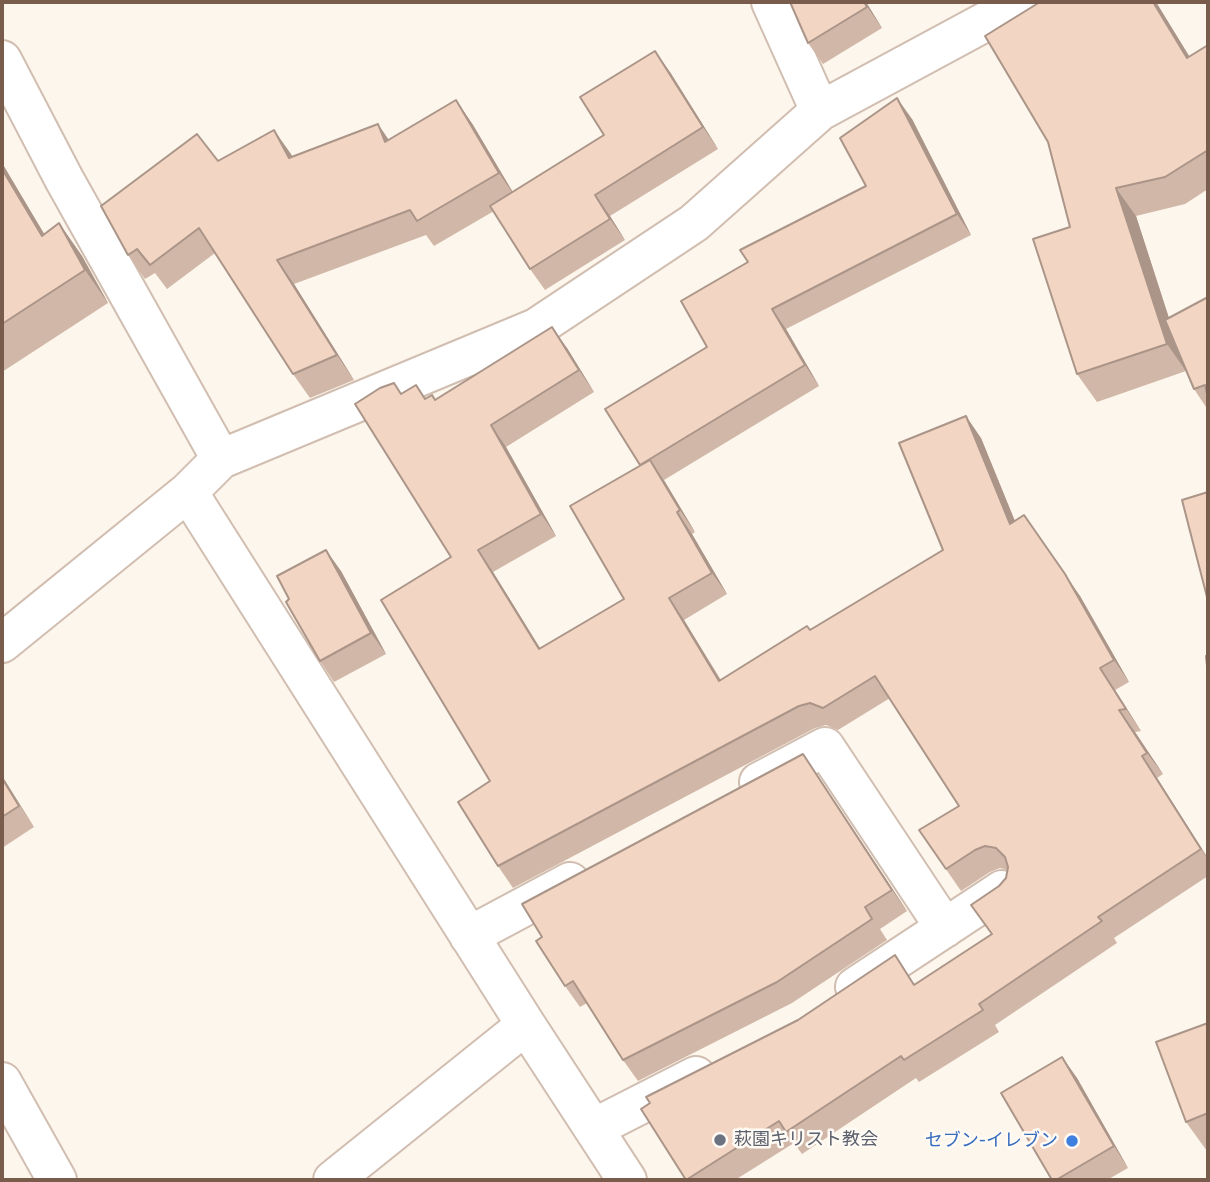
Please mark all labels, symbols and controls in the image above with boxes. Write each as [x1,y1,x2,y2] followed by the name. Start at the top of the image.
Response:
[734,1129,878,1151] place label: 萩園キリスト教会
[925,1130,1058,1152] place label: セブン-イレブン
[712,1132,728,1148] marker: 萩園キリスト教会
[1064,1133,1080,1149] marker: セブン-イレブン

